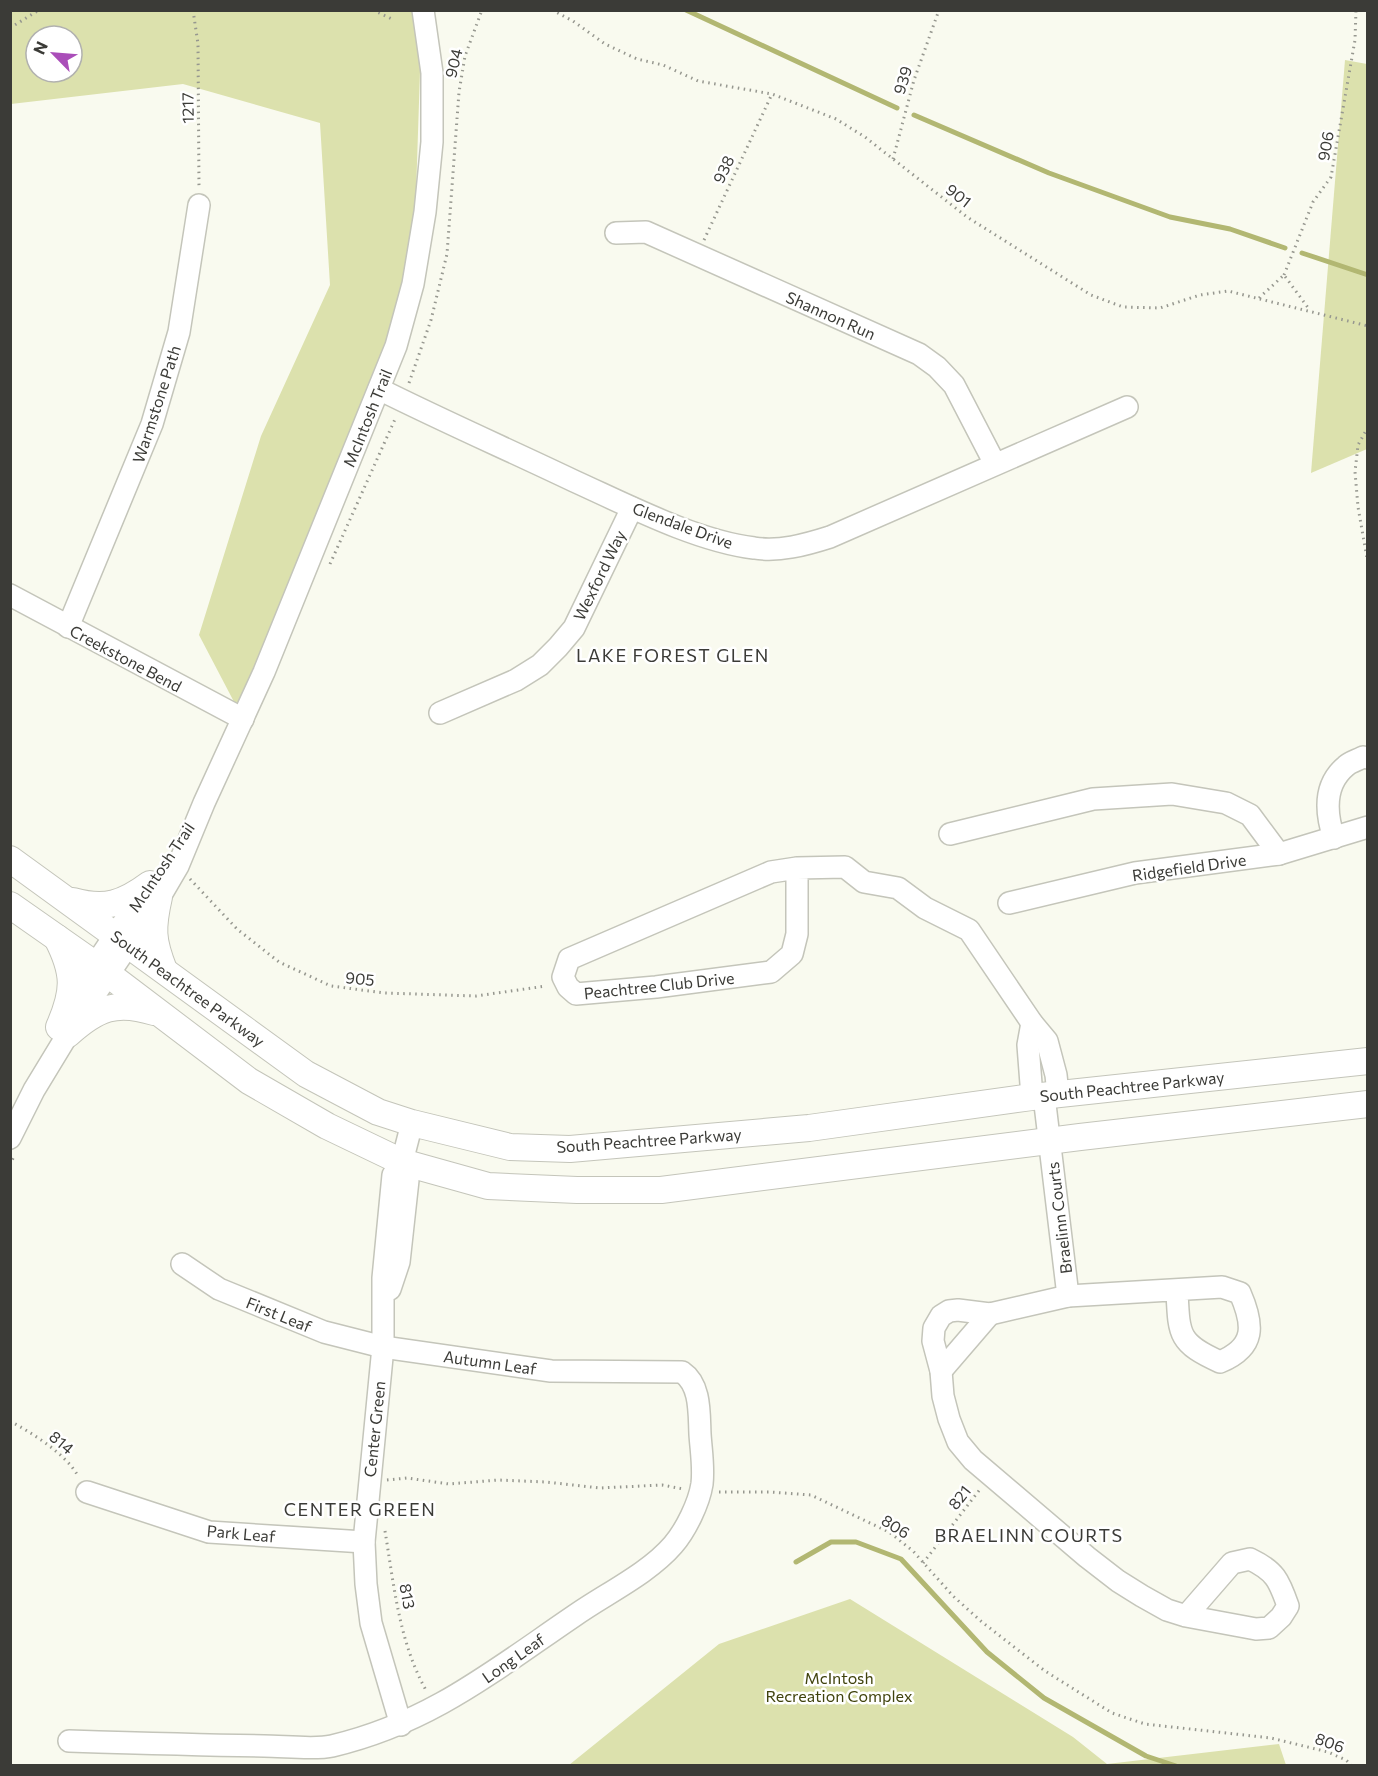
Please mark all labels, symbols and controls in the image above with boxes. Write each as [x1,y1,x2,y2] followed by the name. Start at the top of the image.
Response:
[24,24,84,84] north arrow
[29,38,51,57] text: N
[440,46,466,80] street label: 904
[889,64,915,96] street label: 939
[177,92,197,124] street label: 1217
[1313,130,1337,162] street label: 906
[708,152,738,186] street label: 938
[943,179,975,211] street label: 901
[783,287,879,343] street label: Shannon Run
[128,343,184,465] street label: Warmstone Path
[339,366,395,470] street label: McIntosh Trail
[630,498,736,552] street label: Glendale Drive
[569,527,629,623] street label: Wexford Way
[67,621,185,695] street label: Creekstone Bend
[576,644,770,666] district label: LAKE FOREST GLEN
[124,819,198,915] street label: McIntosh Trail
[1131,850,1247,884] street label: Ridgefield Drive
[107,926,269,1050] street label: South Peachtree Parkway
[344,967,376,989] street label: 905
[583,968,735,1002] street label: Peachtree Club Drive
[1039,1067,1225,1105] street label: South Peachtree Parkway
[556,1124,742,1156] street label: South Peachtree Parkway
[1043,1161,1075,1275] street label: Braelinn Courts
[244,1292,315,1336] street label: First Leaf
[442,1346,538,1378] street label: Autumn Leaf
[359,1380,389,1478] street label: Center Green
[46,1426,78,1458] street label: 814
[944,1481,974,1513] street label: 821
[284,1498,436,1520] district label: CENTER GREEN
[878,1510,914,1542] street label: 806
[206,1521,277,1546] street label: Park Leaf
[934,1524,1124,1546] district label: BRAELINN COURTS
[396,1582,420,1610] street label: 813
[478,1629,548,1686] street label: Long Leaf
[766,1668,913,1705] park label: McIntosh Recreation Complex
[1313,1728,1347,1756] street label: 806

